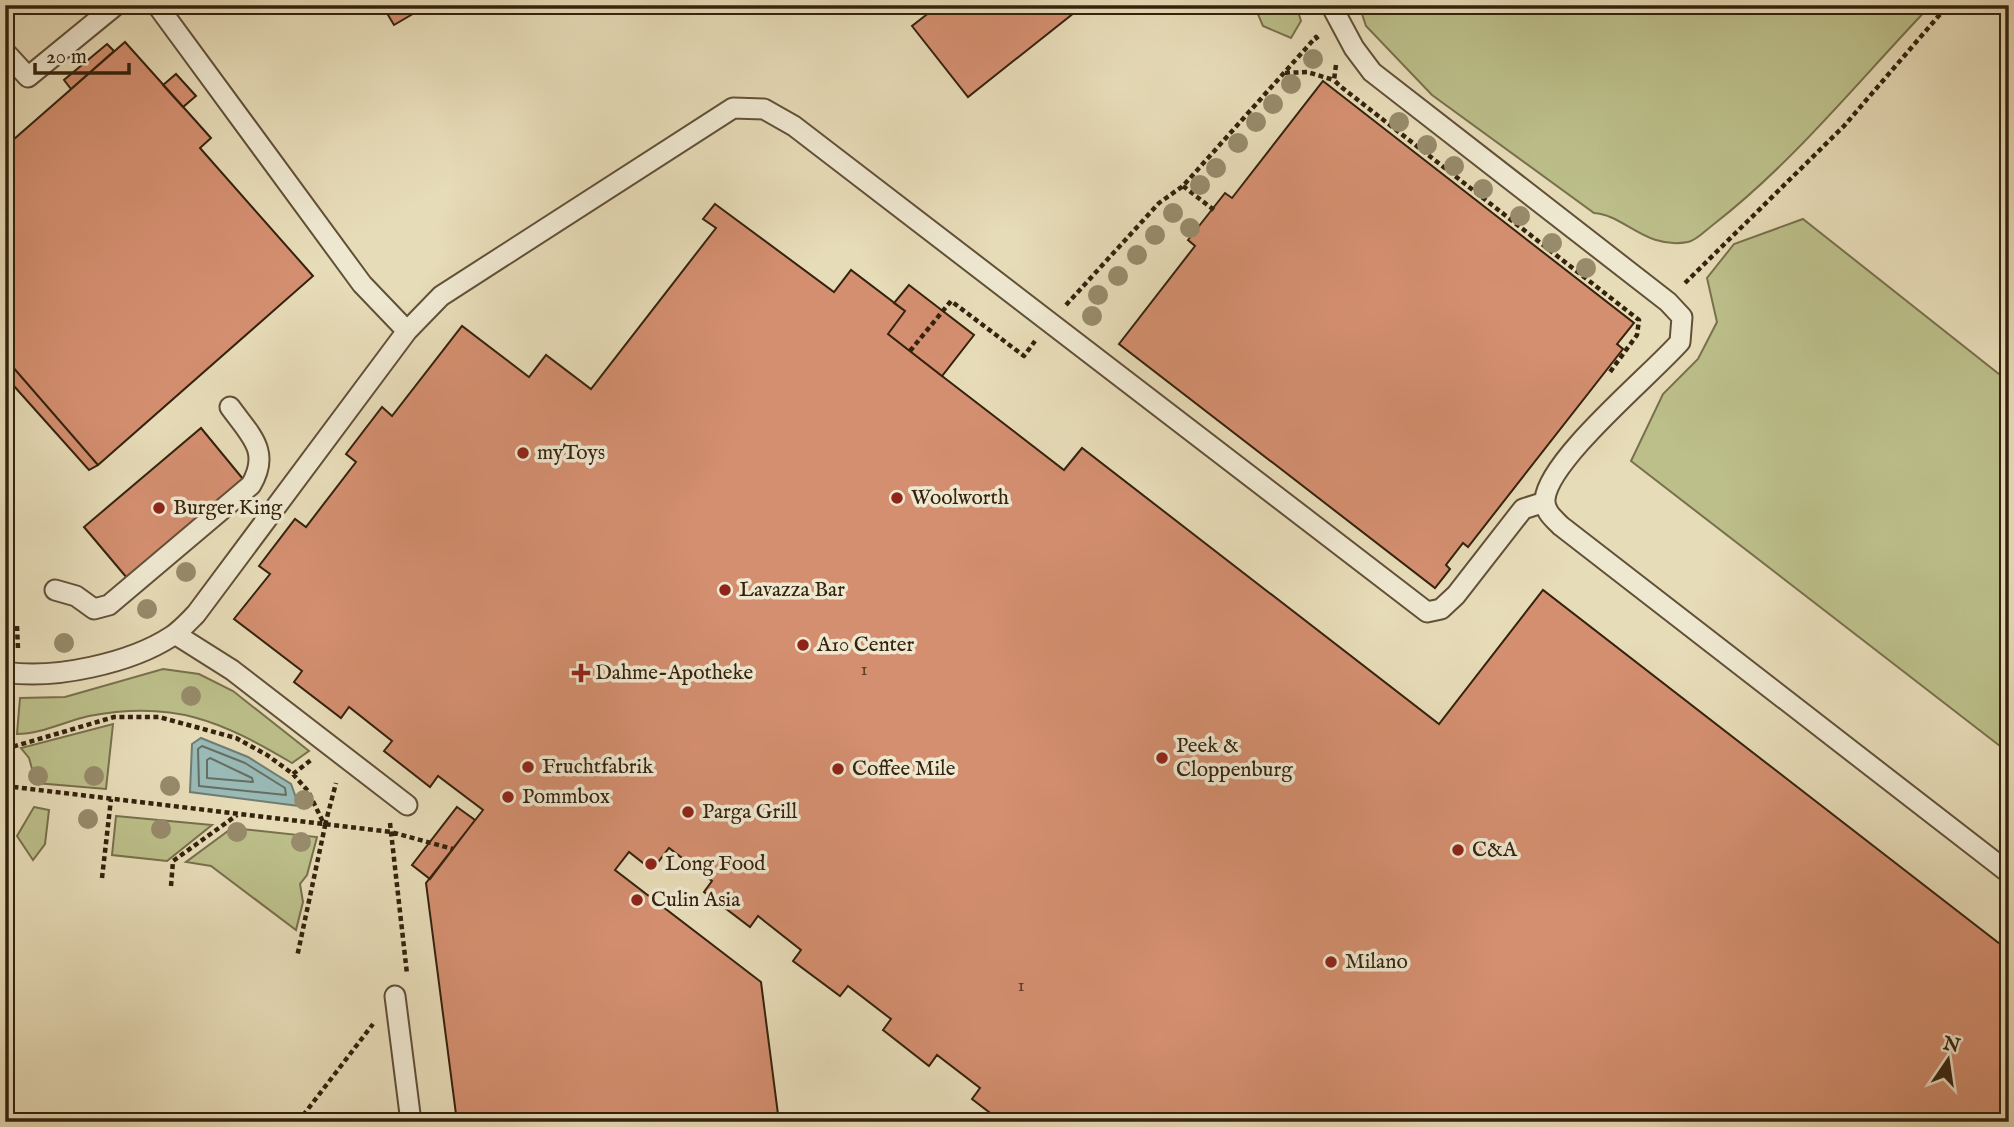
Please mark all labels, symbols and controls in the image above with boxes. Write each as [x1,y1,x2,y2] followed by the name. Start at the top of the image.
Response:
[35,32,130,76] scale bar
[46,44,87,71] text: 20 m
[537,440,605,467] place label: myToys
[515,445,531,461] marker: myToys
[911,485,1009,512] place label: Woolworth
[889,490,905,506] marker: Woolworth
[173,495,283,522] place label: Burger King
[151,500,167,516] marker: Burger King
[739,577,845,604] place label: Lavazza Bar
[717,582,733,598] marker: Lavazza Bar
[816,632,914,659] place label: A10 Center
[795,637,811,653] marker: A10 Center
[861,659,867,682] house number: 1
[595,660,754,687] place label: Dahme-Apotheke
[573,665,589,681] marker: Dahme-Apotheke
[1176,733,1293,784] place label: Peek & Cloppenburg
[1154,750,1170,766] marker: Peek & Cloppenburg
[542,754,654,781] place label: Fruchtfabrik
[852,756,956,783] place label: Coffee Mile
[520,759,536,775] marker: Fruchtfabrik
[830,761,846,777] marker: Coffee Mile
[522,784,610,811] place label: Pommbox
[500,789,516,805] marker: Pommbox
[702,799,798,826] place label: Parga Grill
[680,804,696,820] marker: Parga Grill
[1472,837,1518,864] place label: C&A
[1450,842,1466,858] marker: C&A
[665,851,766,878] place label: Long Food
[643,856,659,872] marker: Long Food
[651,887,741,914] place label: Culin Asia
[629,892,645,908] marker: Culin Asia
[1345,949,1408,976] place label: Milano
[1323,954,1339,970] marker: Milano
[1018,975,1024,998] house number: 1
[1912,1026,1982,1096] north arrow
[1940,1032,1963,1059] text: N

